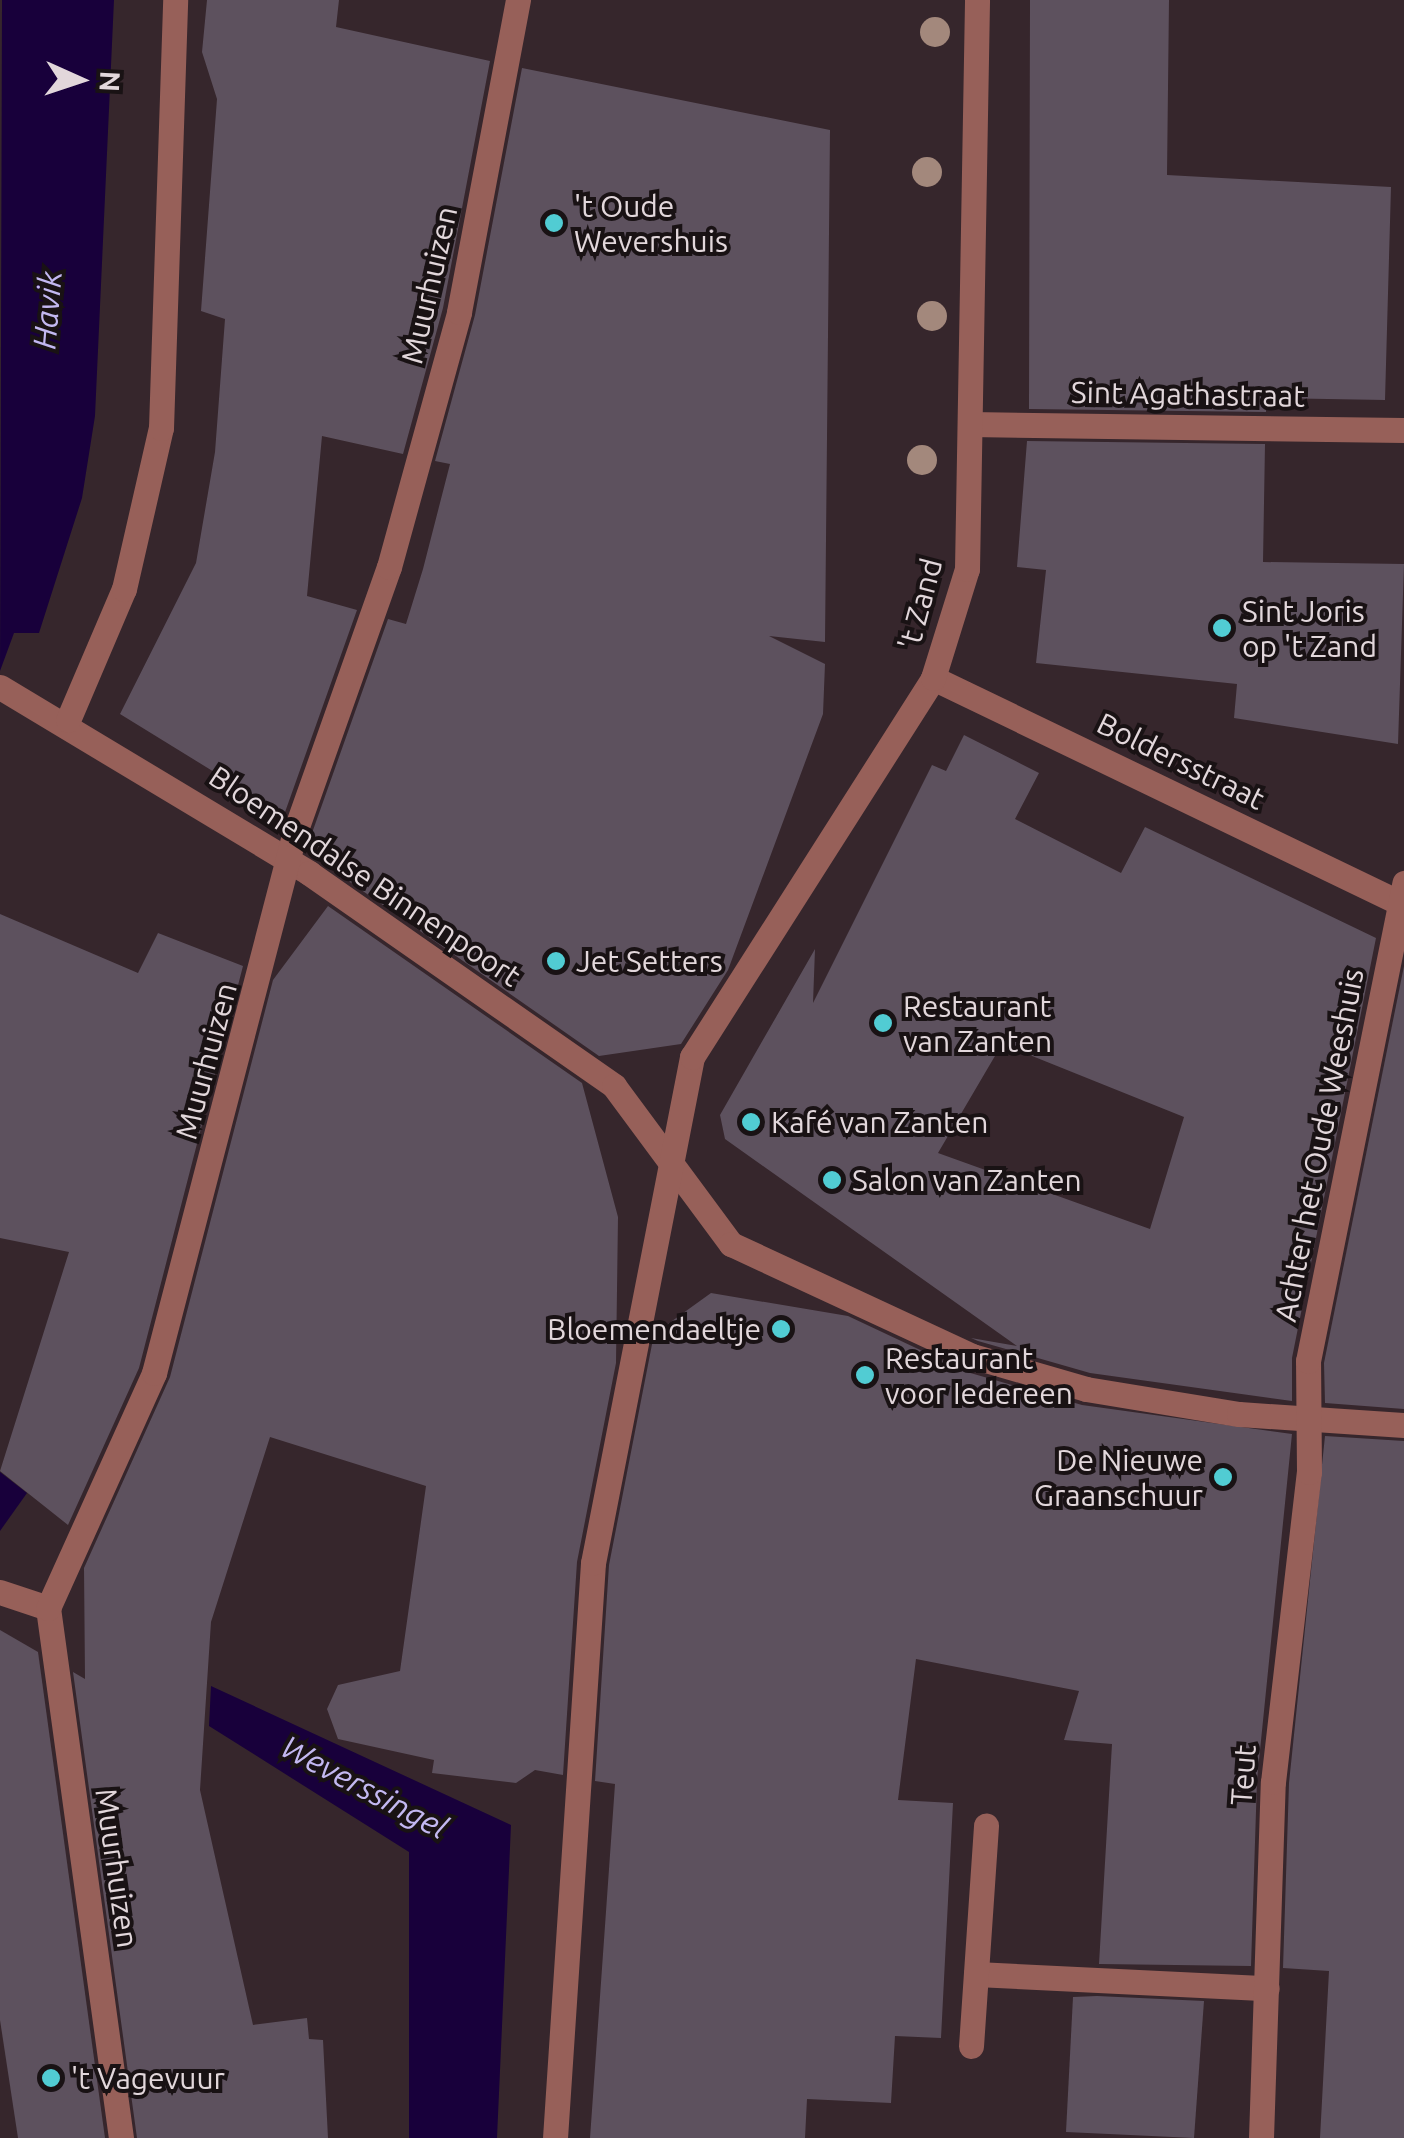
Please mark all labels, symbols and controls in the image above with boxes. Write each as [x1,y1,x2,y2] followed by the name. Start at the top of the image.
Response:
[30,30,130,130] north arrow
[94,70,126,93] text: N
[574,188,728,258] place label: 't Oude Wevershuis
[393,203,465,367] street label: Muurhuizen
[543,212,565,234] marker: 't Oude Wevershuis
[24,269,70,351] water label: Havik
[1071,374,1305,414] street label: Sint Agathastraat
[891,554,949,654] street label: 't Zand
[1242,593,1377,664] place label: Sint Joris op 't Zand
[1211,617,1233,639] marker: Sint Joris op 't Zand
[1091,705,1271,817] street label: Boldersstraat
[202,758,528,994] street label: Bloemendalse Binnenpoort
[576,943,723,979] place label: Jet Setters
[545,950,567,972] marker: Jet Setters
[1267,965,1371,1325] street label: Achter het Oude Weeshuis
[168,979,244,1143] street label: Muurhuizen
[903,988,1052,1058] place label: Restaurant van Zanten
[872,1012,894,1034] marker: Restaurant van Zanten
[771,1104,988,1140] place label: Kafé van Zanten
[740,1111,762,1133] marker: Kafé van Zanten
[852,1162,1082,1198] place label: Salon van Zanten
[821,1169,843,1191] marker: Salon van Zanten
[547,1311,761,1347] place label: Bloemendaeltje
[770,1318,792,1340] marker: Bloemendaeltje
[885,1340,1073,1410] place label: Restaurant voor Iedereen
[854,1364,876,1386] marker: Restaurant voor Iedereen
[1034,1442,1203,1512] place label: De Nieuwe Graanschuur
[1212,1466,1234,1488] marker: De Nieuwe Graanschuur
[275,1727,455,1847] water label: Weverssingel
[1223,1743,1263,1807] street label: Teut
[88,1786,146,1950] street label: Muurhuizen
[71,2060,225,2096] place label: 't Vagevuur
[40,2067,62,2089] marker: 't Vagevuur

